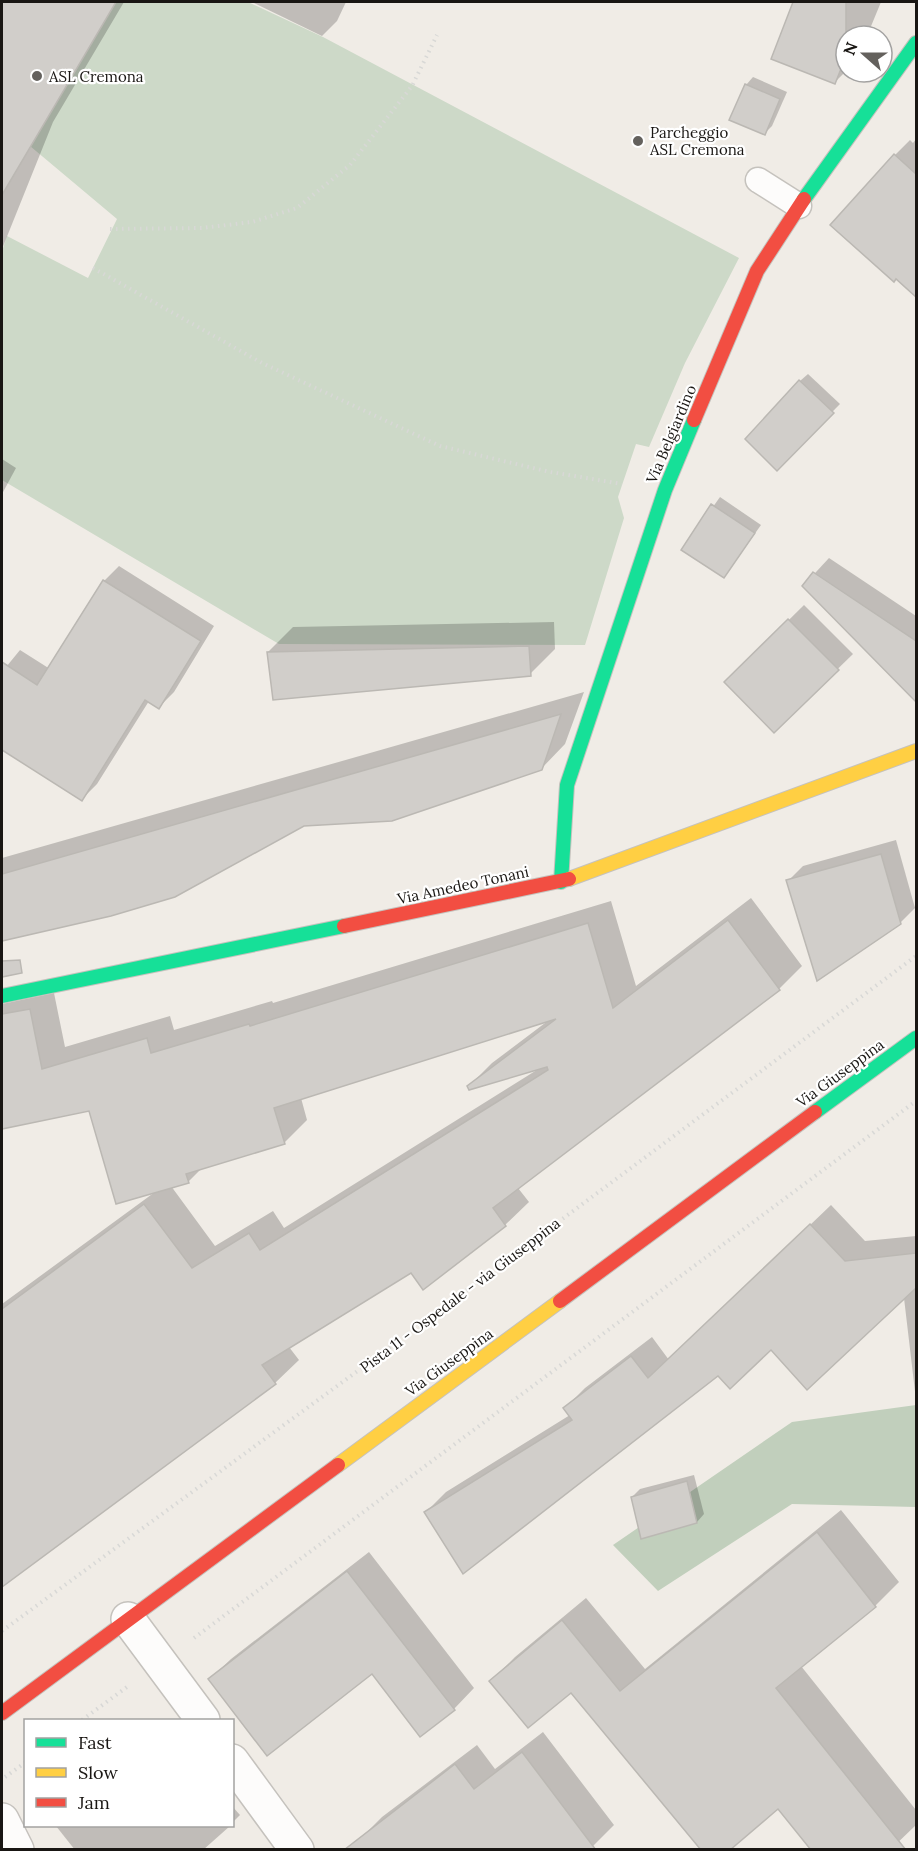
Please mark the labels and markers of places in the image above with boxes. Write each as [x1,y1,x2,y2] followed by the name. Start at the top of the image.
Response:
[48,67,144,86] place label: ASL Cremona
[30,69,44,83] marker: ASL Cremona
[649,123,745,159] place label: Parcheggio ASL Cremona
[631,134,645,148] marker: Parcheggio ASL Cremona

